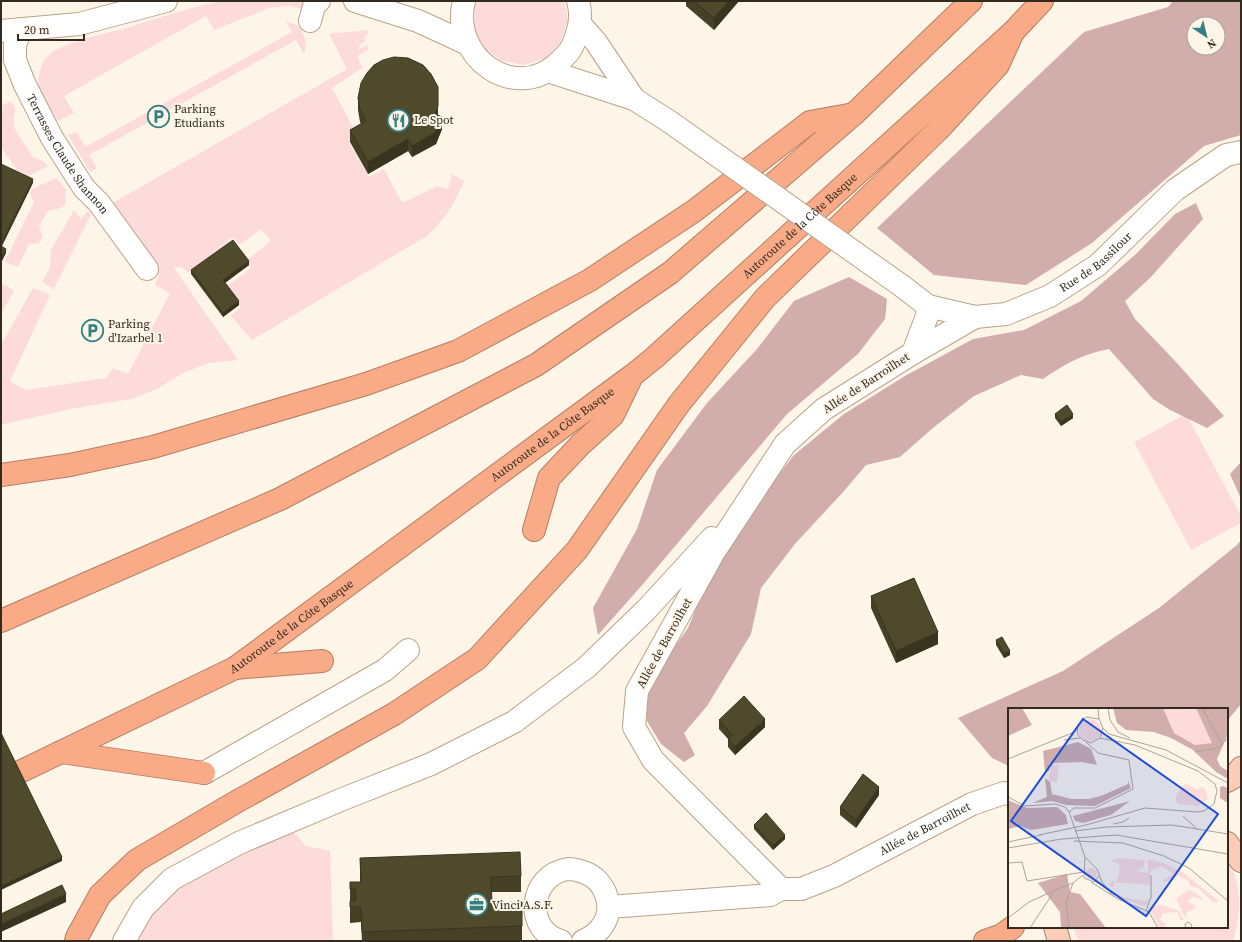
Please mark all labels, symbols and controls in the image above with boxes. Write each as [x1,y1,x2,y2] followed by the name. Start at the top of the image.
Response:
[18,16,84,42] scale bar
[1186,16,1226,56] north arrow
[24,22,50,38] text: 20 m
[1204,35,1219,52] text: N
[23,91,112,217] street label: Terrasses Claude Shannon
[174,101,225,131] place label: Parking Etudiants
[146,103,172,129] parking icon: Parking Etudiants
[386,107,412,133] restaurant icon: Le Spot
[414,112,454,128] place label: Le Spot
[739,169,861,282] street label: Autoroute de la Côte Basque
[1056,228,1136,296] street label: Rue de Bassilour
[108,316,163,346] place label: Parking d'Izarbel 1
[79,318,105,344] parking icon: Parking d'Izarbel 1
[820,349,913,417] street label: Allée de Barroilhet
[487,383,618,485] street label: Autoroute de la Côte Basque
[227,575,357,677] street label: Autoroute de la Côte Basque
[633,595,695,691] street label: Allée de Barroilhet
[1008,708,1228,928] inset map
[876,798,973,859] street label: Allée de Barroilhet
[464,892,490,918] office icon: Vinci A.S.F.
[492,897,553,913] place label: Vinci A.S.F.

